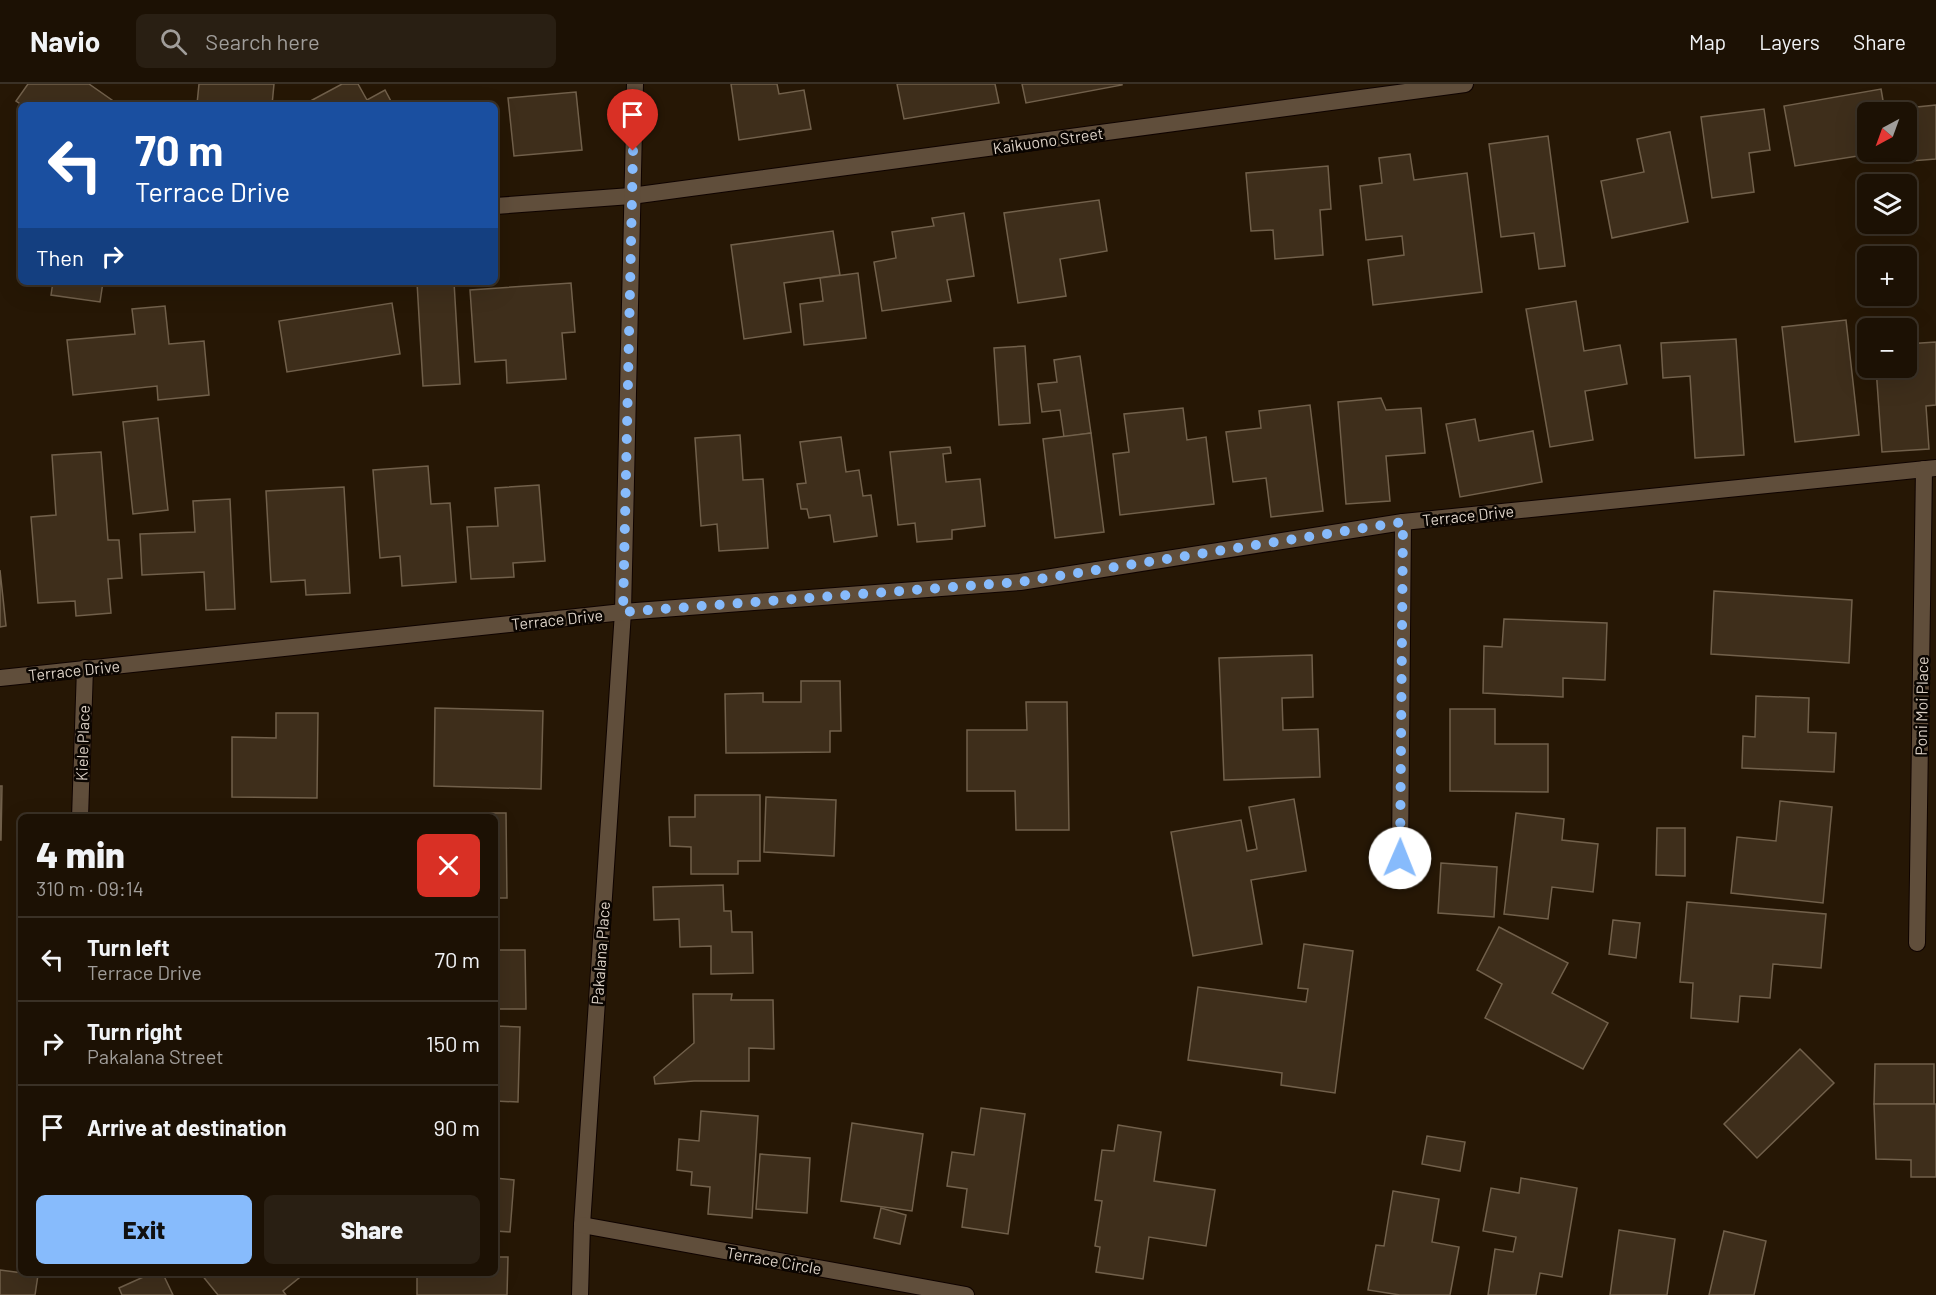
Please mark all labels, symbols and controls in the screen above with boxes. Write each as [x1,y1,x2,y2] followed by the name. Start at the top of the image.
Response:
[136,14,556,68] search box
[30,24,100,58] text: Navio
[157,25,190,58] icon: search
[205,28,320,54] text: Search here
[1689,29,1726,54] text: Map
[1759,29,1820,54] text: Layers
[1853,29,1906,54] text: Share
[607,89,658,151] pin
[616,98,649,131] icon: arrive
[1857,102,1917,162] north arrow
[1857,102,1917,378] map controls
[991,123,1105,157] street label: Kaikuono Street
[135,124,223,174] text: 70 m
[36,126,114,204] icon: left
[1857,174,1917,234] button: layers
[135,175,290,207] text: Terrace Drive
[96,240,129,273] icon: right
[36,244,84,270] text: Then
[1857,246,1917,306] button: +
[1857,318,1917,378] button: −
[1421,501,1515,529] street label: Terrace Drive
[510,605,604,633] street label: Terrace Drive
[27,656,121,684] street label: Terrace Drive
[1911,656,1931,756] street label: Poni Moi Place
[71,705,93,781] street label: Kiele Place
[1368,826,1432,890] position arrow
[36,832,125,875] text: 4 min
[417,834,480,897] button: close
[36,876,144,900] text: 310 m · 09:14
[587,901,613,1005] street label: Pakalana Place
[87,934,170,960] text: Turn left
[36,943,69,976] icon: left
[435,946,480,972] text: 70 m
[87,960,202,984] text: Terrace Drive
[87,1018,182,1044] text: Turn right
[36,1027,69,1060] icon: right
[426,1030,480,1056] text: 150 m
[87,1044,223,1068] text: Pakalana Street
[36,1111,69,1144] icon: arrive
[87,1114,286,1140] text: Arrive at destination
[434,1114,480,1140] text: 90 m
[36,1195,252,1264] button: Exit
[264,1195,480,1264] button: Share
[725,1242,823,1278] street label: Terrace Circle

